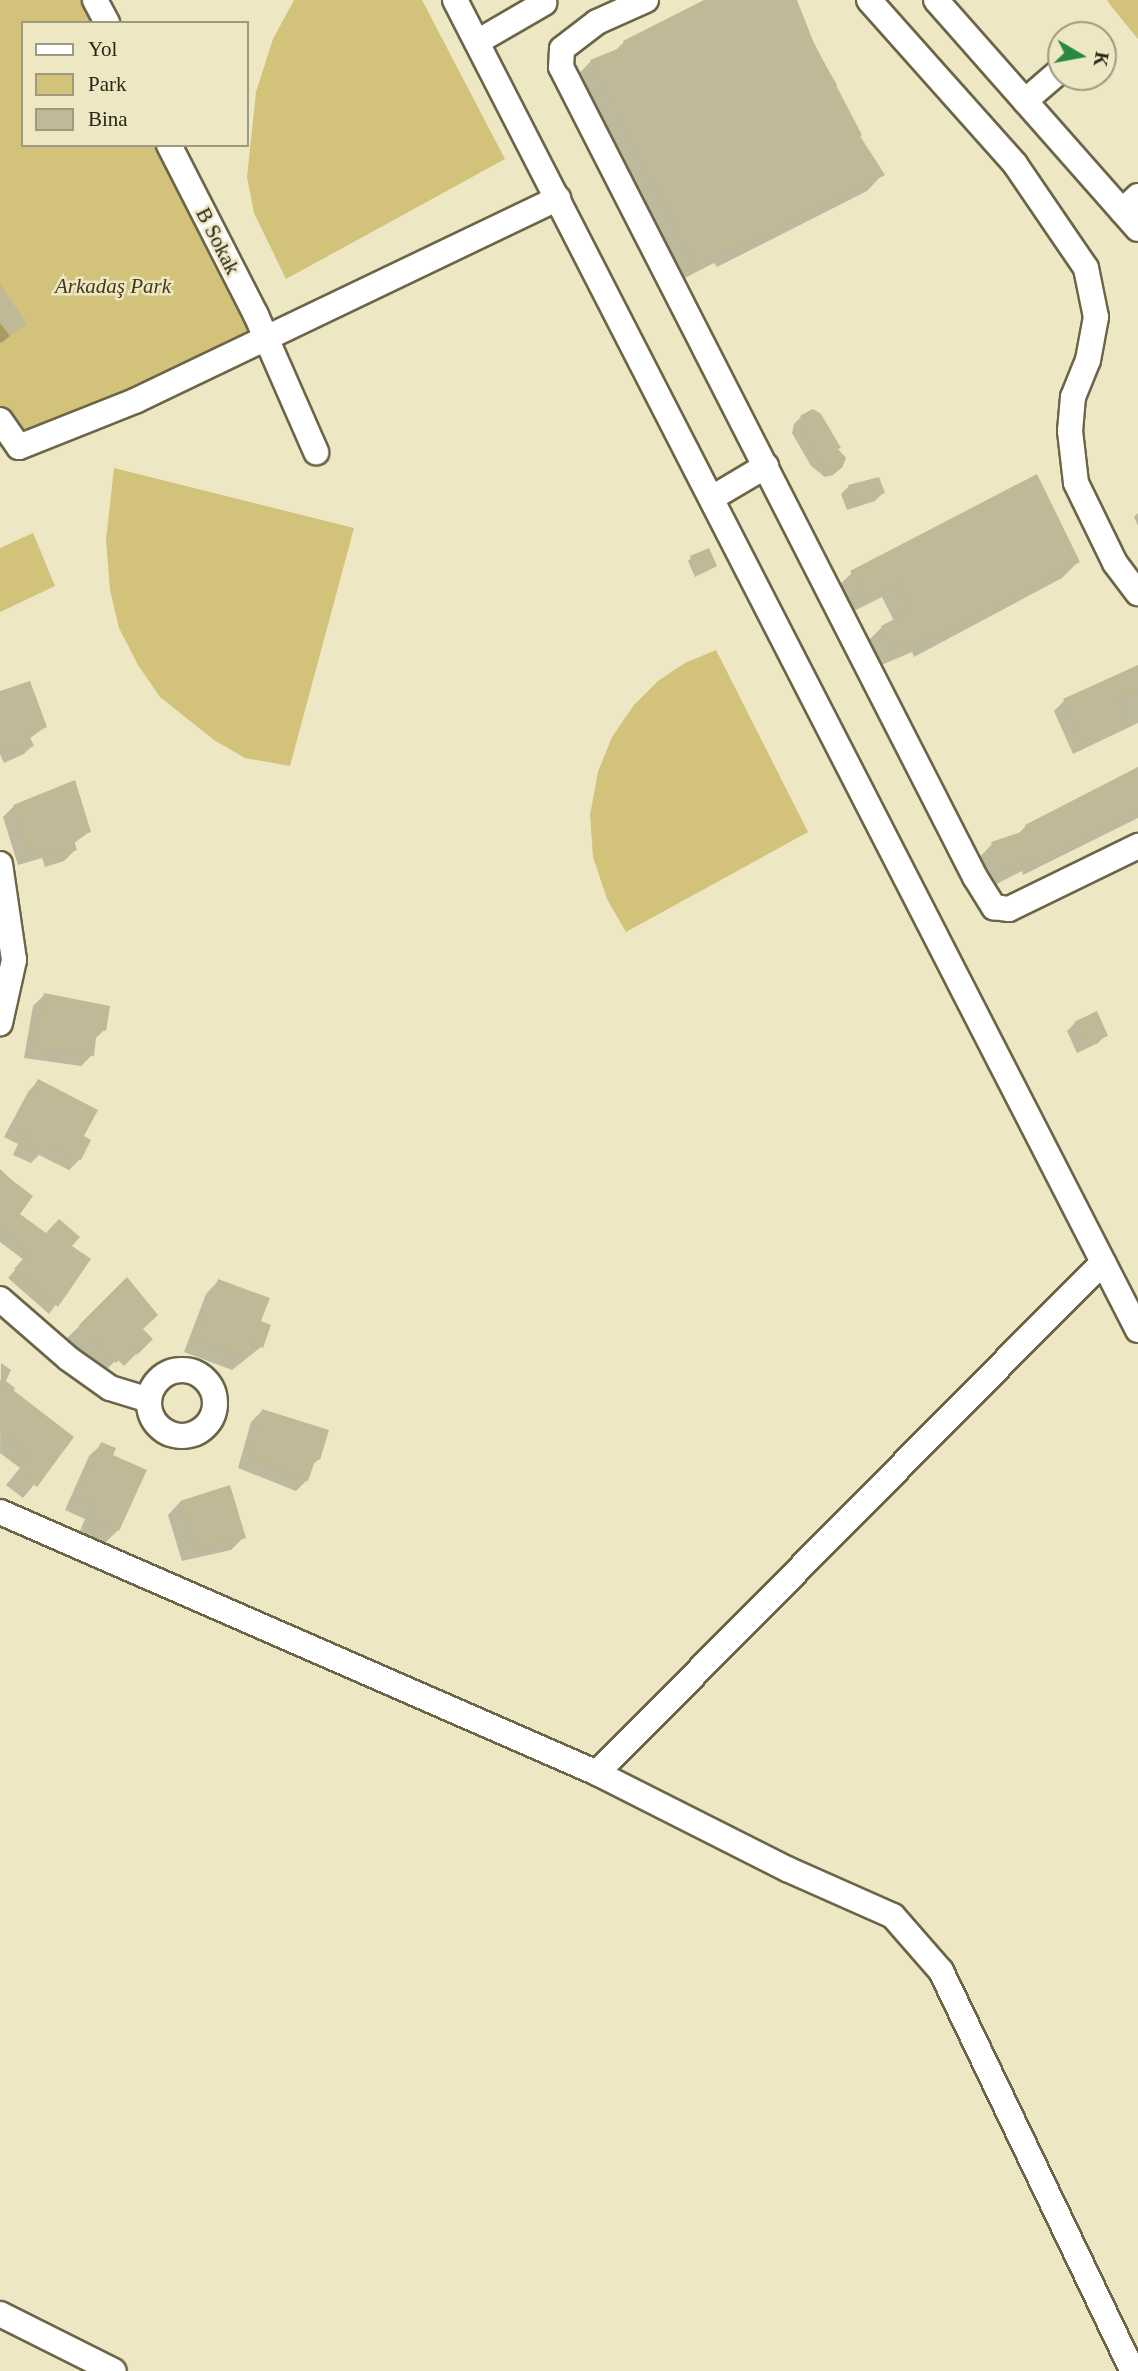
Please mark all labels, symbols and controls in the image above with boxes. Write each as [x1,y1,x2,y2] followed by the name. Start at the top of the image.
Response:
[21,21,248,147] legend
[1047,21,1117,91] north arrow
[88,37,117,61] text: Yol
[1090,50,1113,68] text: K
[88,72,127,96] text: Park
[88,107,128,131] text: Bina
[190,203,246,279] street label: B Sokak
[55,273,171,299] park label: Arkadaş Park

